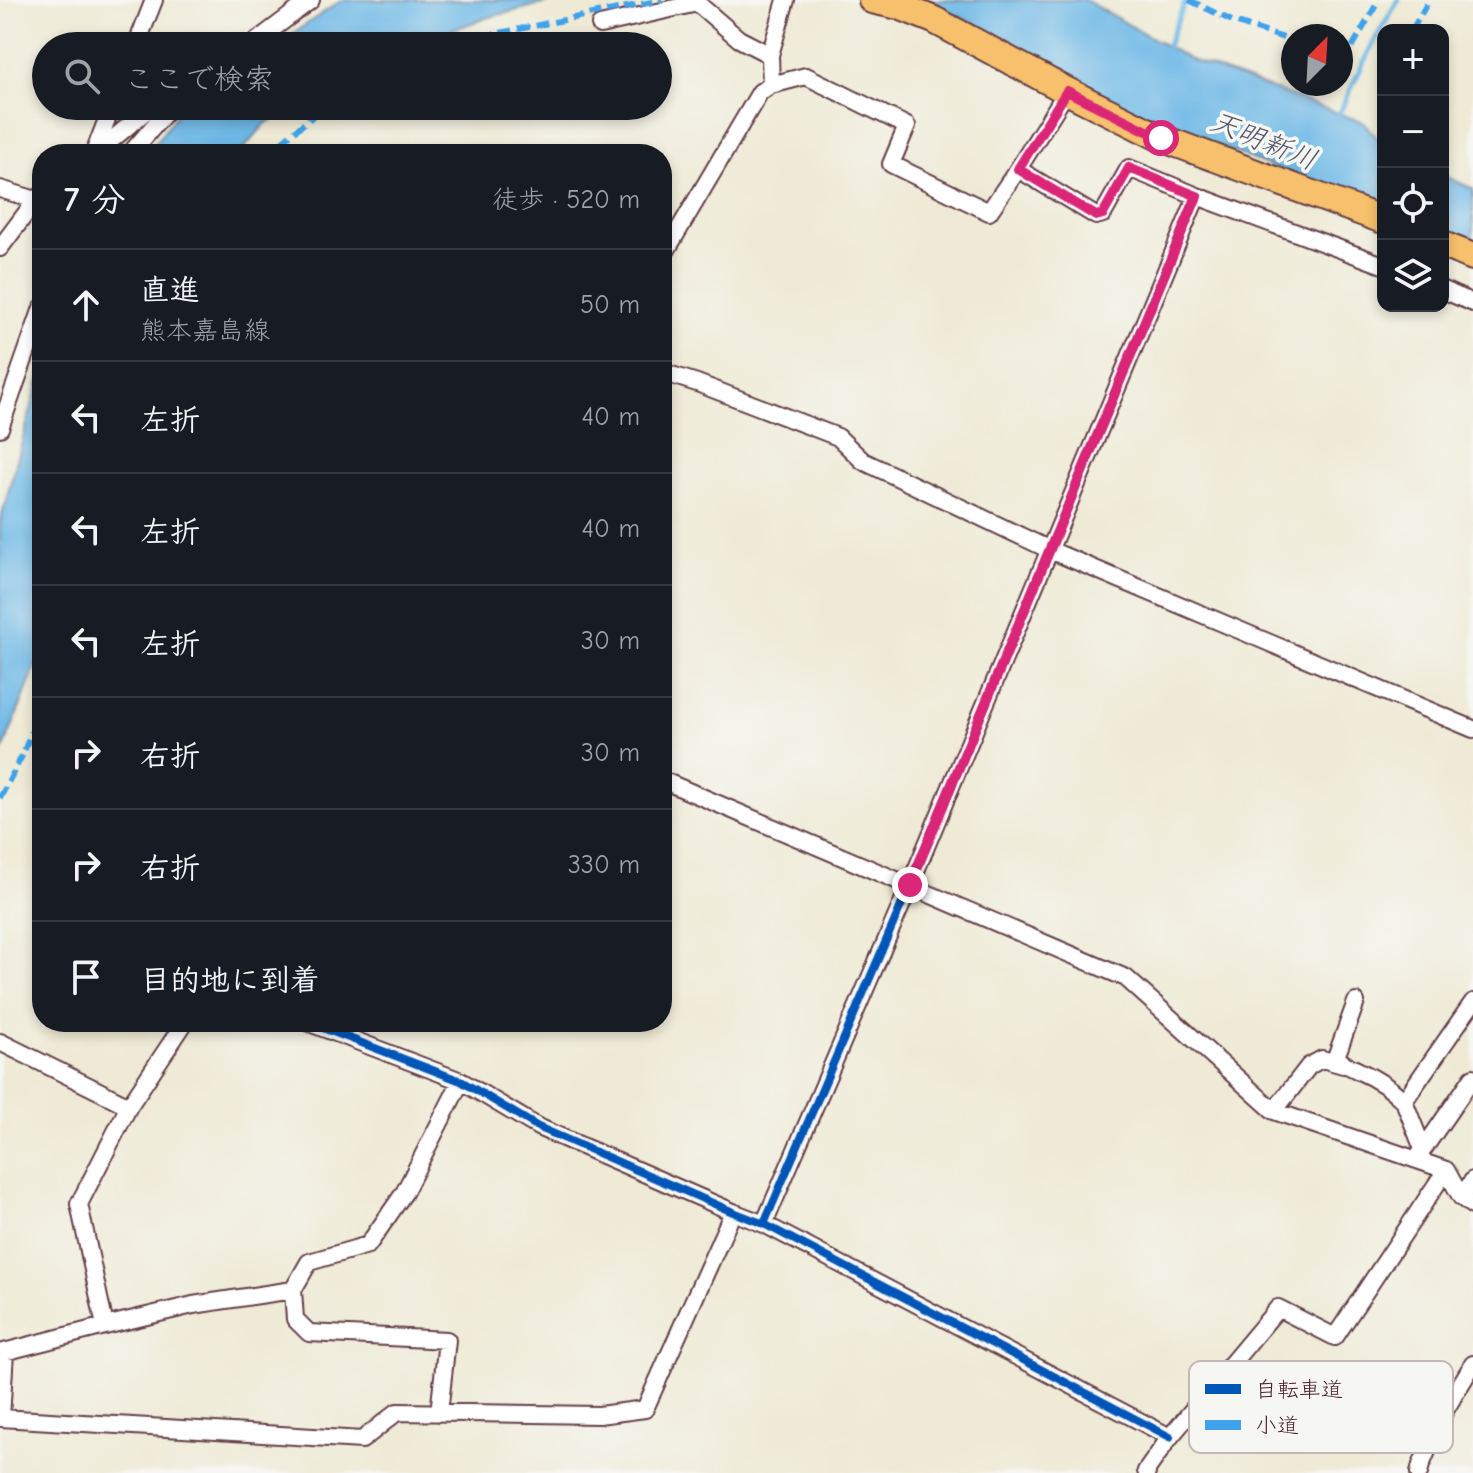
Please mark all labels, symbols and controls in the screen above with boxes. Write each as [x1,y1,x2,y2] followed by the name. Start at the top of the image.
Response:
[1281,24,1353,96] north arrow
[1377,24,1449,312] map controls
[1377,24,1449,96] button: +
[32,32,672,120] search box
[60,54,104,98] icon: search
[124,62,274,97] text: ここで検索
[1377,96,1449,168] button: −
[1206,105,1322,177] water label: 天明新川
[1143,120,1179,156] route start
[1377,168,1449,240] button: locate
[64,180,125,220] text: 7 分
[492,185,640,215] text: 徒歩 · 520 m
[1377,240,1449,312] button: layers
[140,273,200,308] text: 直進
[64,283,108,327] icon: ahead
[580,290,640,320] text: 50 m
[140,316,270,346] text: 熊本嘉島線
[64,395,108,439] icon: left
[581,402,640,432] text: 40 m
[140,403,200,438] text: 左折
[64,507,108,551] icon: left
[581,514,640,544] text: 40 m
[140,515,200,550] text: 左折
[64,619,108,663] icon: left
[581,626,640,656] text: 30 m
[140,627,200,662] text: 左折
[64,731,108,775] icon: right
[581,738,640,768] text: 30 m
[140,739,200,774] text: 右折
[64,843,108,887] icon: right
[568,850,640,880] text: 330 m
[140,851,200,886] text: 右折
[892,867,928,903] route end
[64,955,108,999] icon: arrive
[140,963,320,998] text: 目的地に到着
[1189,1361,1453,1453] legend
[1255,1377,1343,1403] text: 自転車道
[1255,1413,1299,1439] text: 小道

